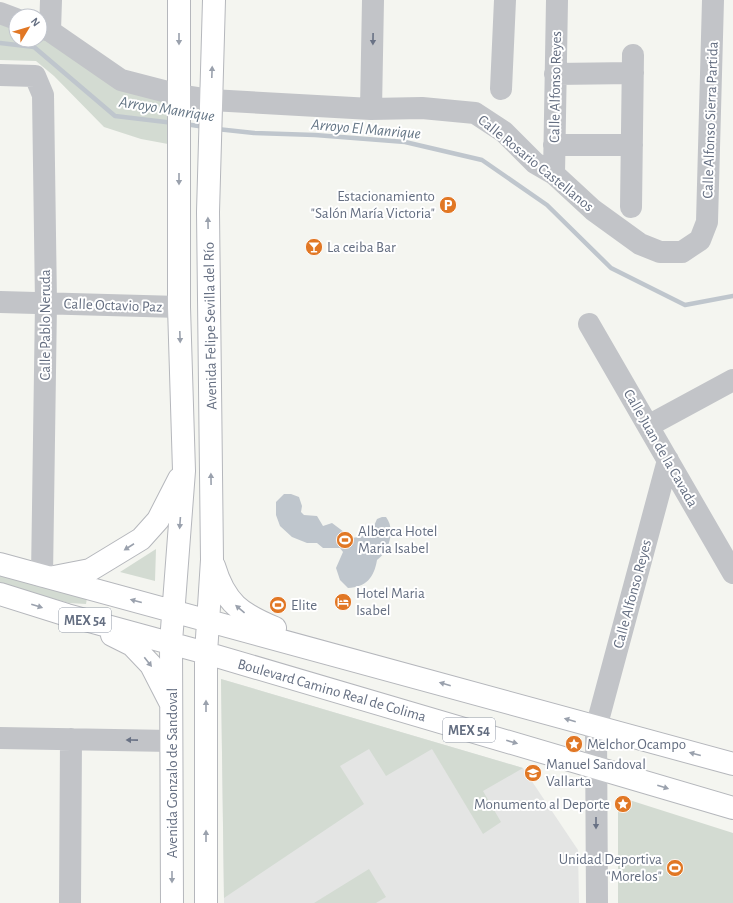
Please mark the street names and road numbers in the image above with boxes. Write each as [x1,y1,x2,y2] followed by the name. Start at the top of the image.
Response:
[547,31,564,143] street label: Calle Alfonso Reyes
[700,41,721,199] street label: Calle Alfonso Sierra Partida
[475,112,596,215] street label: Calle Rosario Castellanos
[202,242,219,410] street label: Avenida Felipe Sevilla del Río
[38,269,53,381] street label: Calle Pablo Neruda
[63,296,163,315] street label: Calle Octavio Paz
[621,387,700,510] street label: Calle Juan de la Cavada
[611,538,654,650] street label: Calle Alfonso Reyes
[59,608,111,632] road number: MEX 54
[236,656,428,725] street label: Boulevard Camino Real de Colima
[165,688,180,858] street label: Avenida Gonzalo de Sandoval
[443,718,495,742] road number: MEX 54

